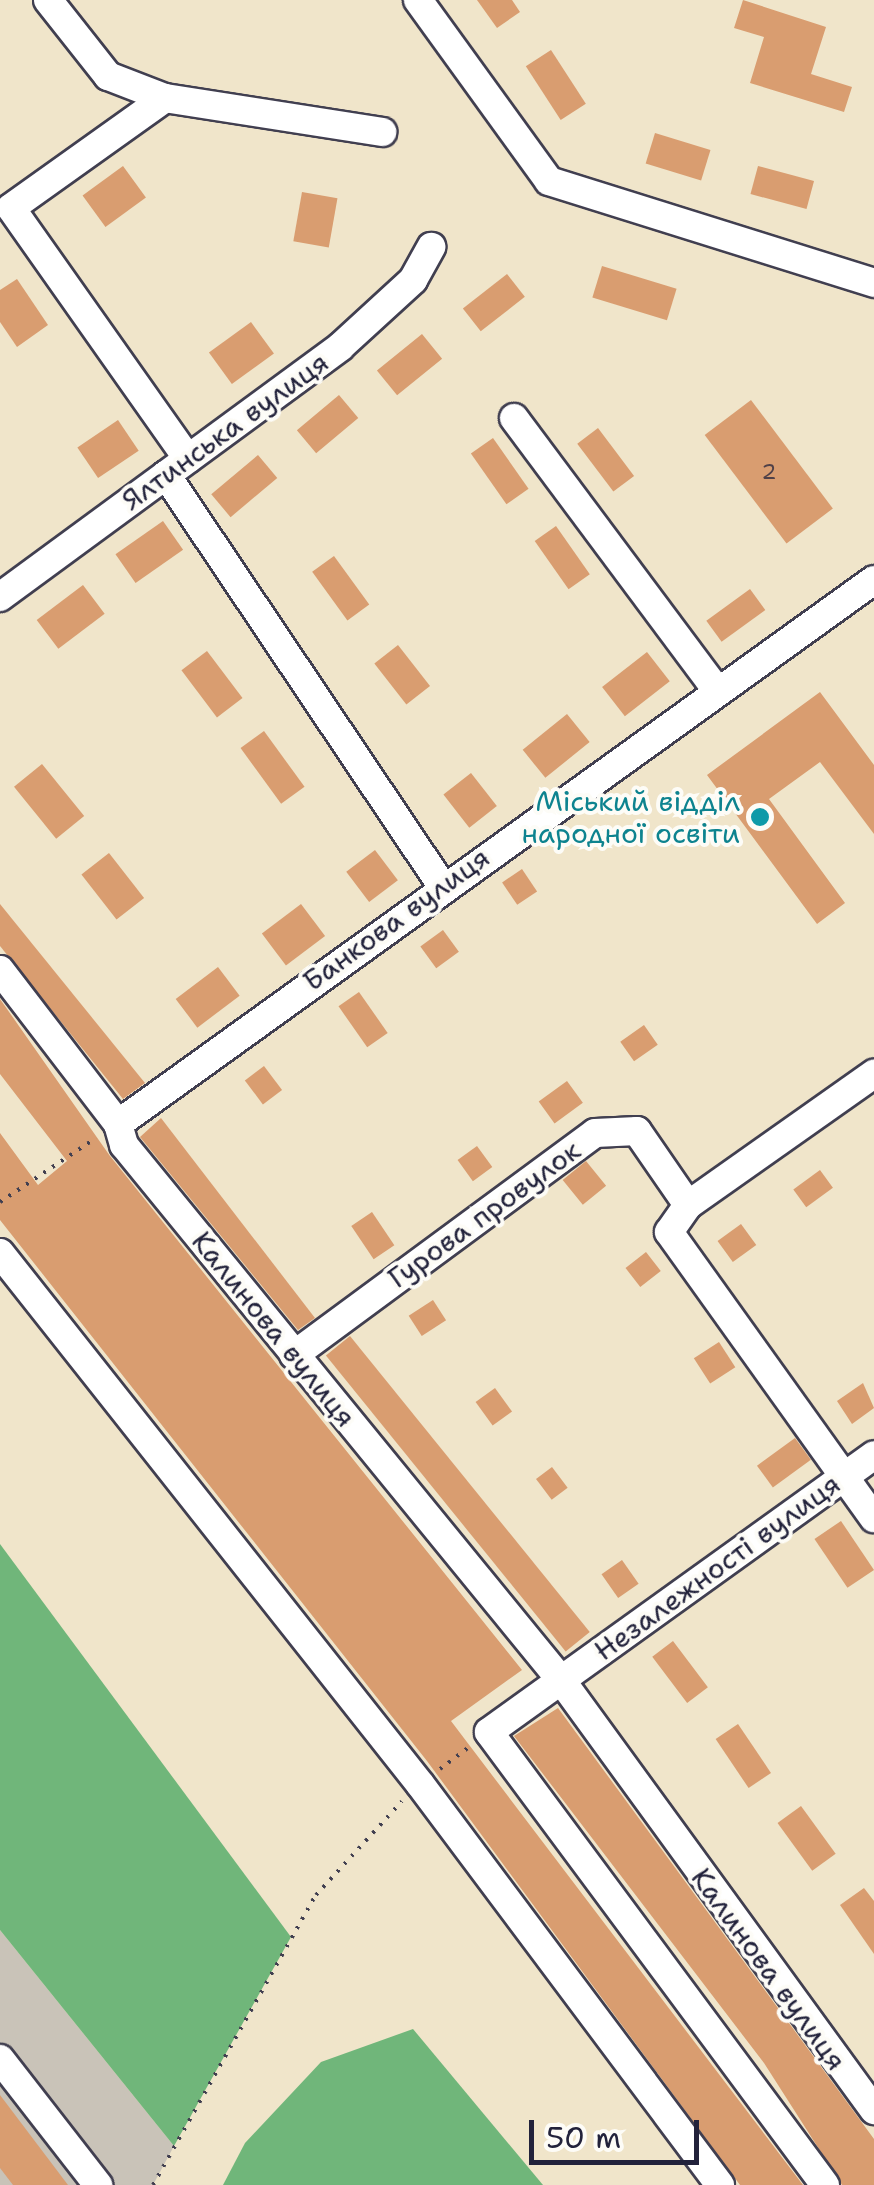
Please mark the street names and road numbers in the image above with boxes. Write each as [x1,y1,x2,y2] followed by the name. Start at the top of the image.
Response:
[115,345,335,517] street label: Ялтинська вулиця
[296,840,496,998] street label: Банкова вулиця
[381,1133,587,1295] street label: Гурова провулок
[185,1225,363,1433] street label: Калинова вулиця
[588,1467,846,1667] street label: Незалежності вулиця
[684,1861,854,2077] street label: Калинова вулиця

